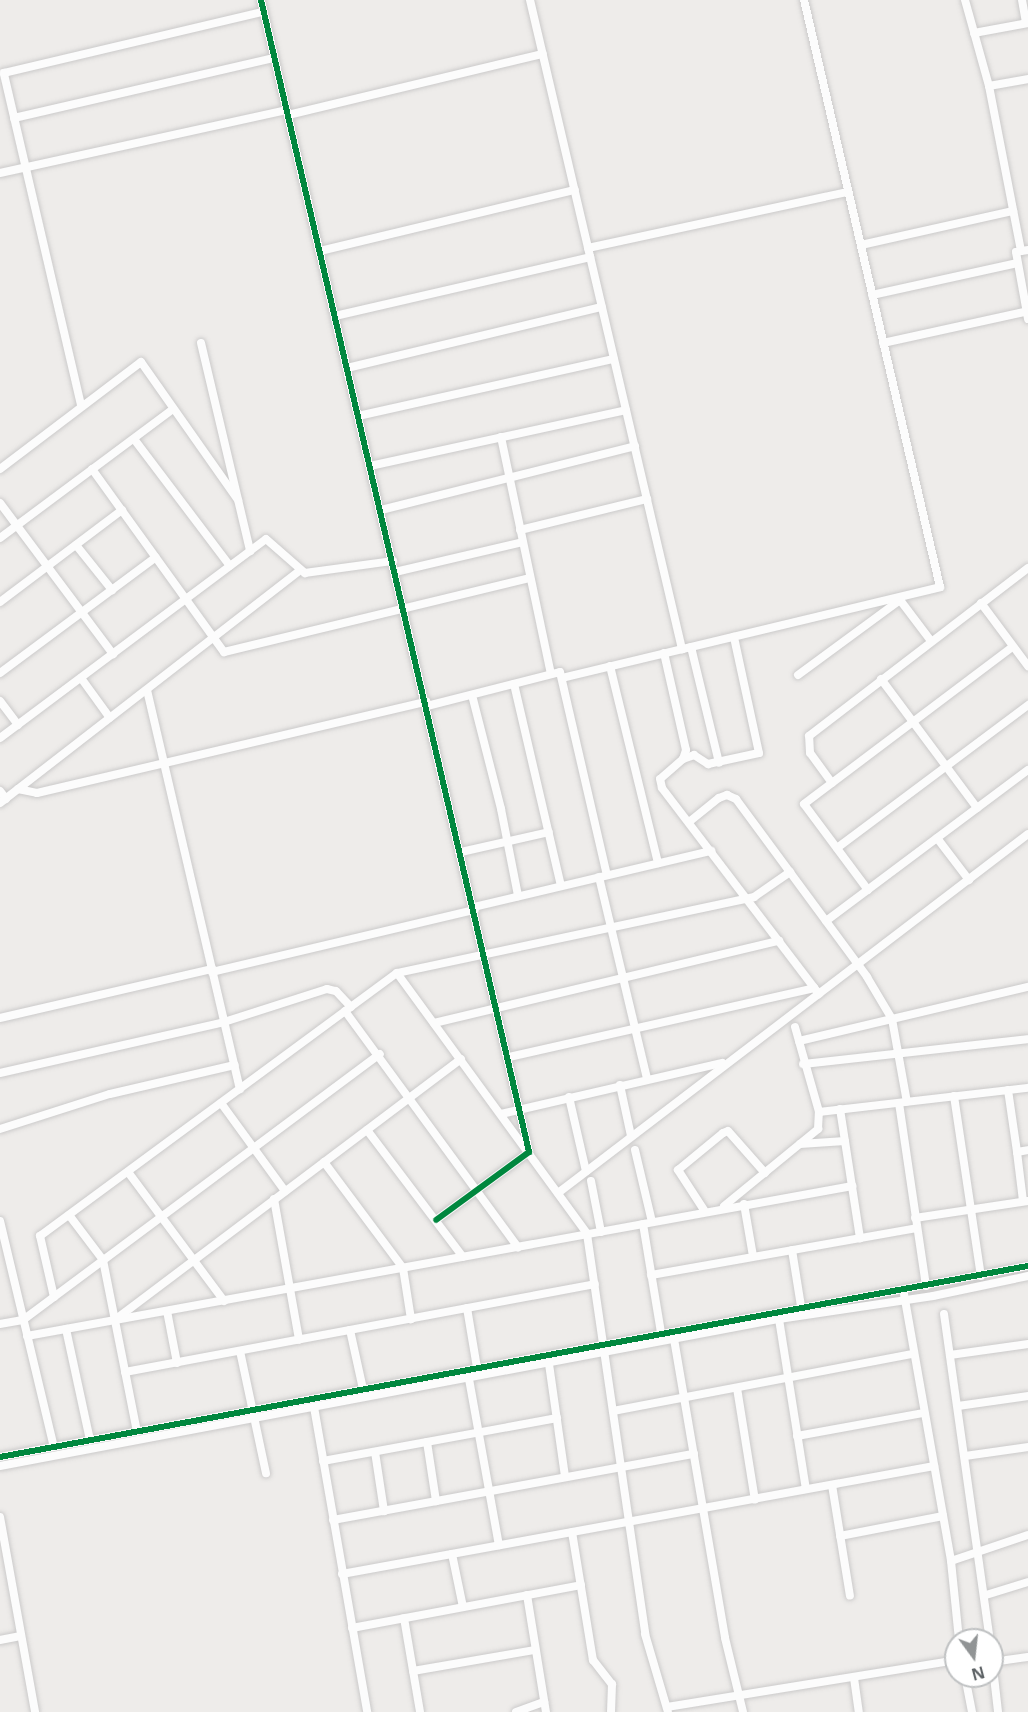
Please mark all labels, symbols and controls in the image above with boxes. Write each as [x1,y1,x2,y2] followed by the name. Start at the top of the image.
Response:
[944,1628,1004,1688] north arrow
[969,1661,987,1686] text: N

